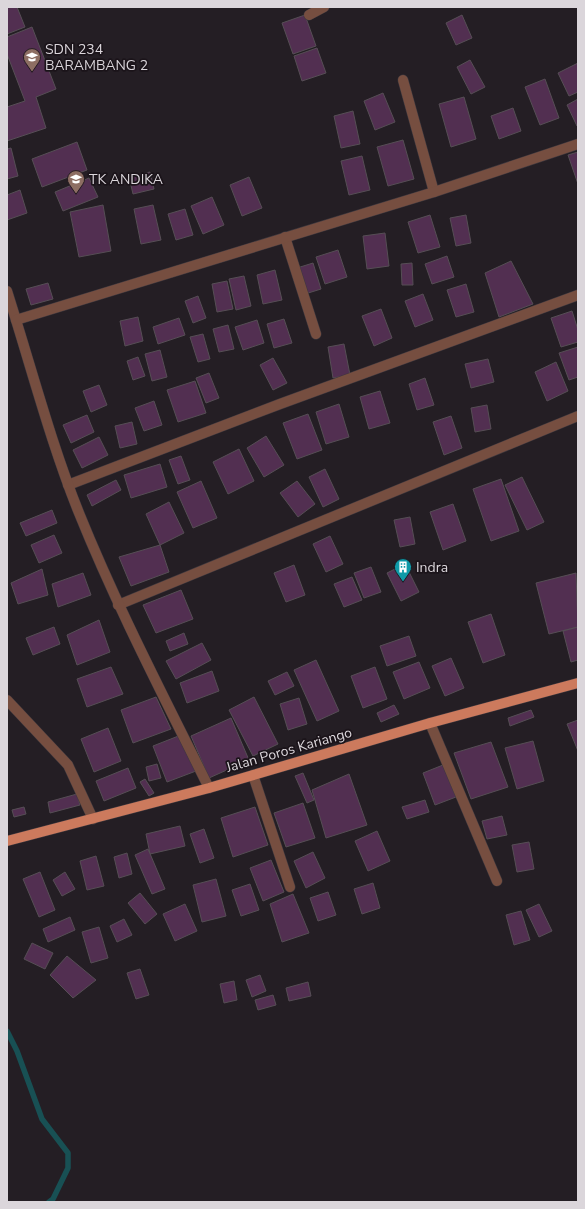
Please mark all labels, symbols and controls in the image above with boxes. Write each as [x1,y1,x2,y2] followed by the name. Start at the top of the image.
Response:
[45,40,148,75] place label: SDN 234 BARAMBANG 2
[22,47,42,72] school or university icon: SDN 234 BARAMBANG 2
[66,169,86,194] school or university icon: TK ANDIKA
[89,170,163,189] place label: TK ANDIKA
[393,557,413,582] building icon: Indra
[416,558,448,577] place label: Indra
[223,723,354,777] street label: Jalan Poros Kariango

